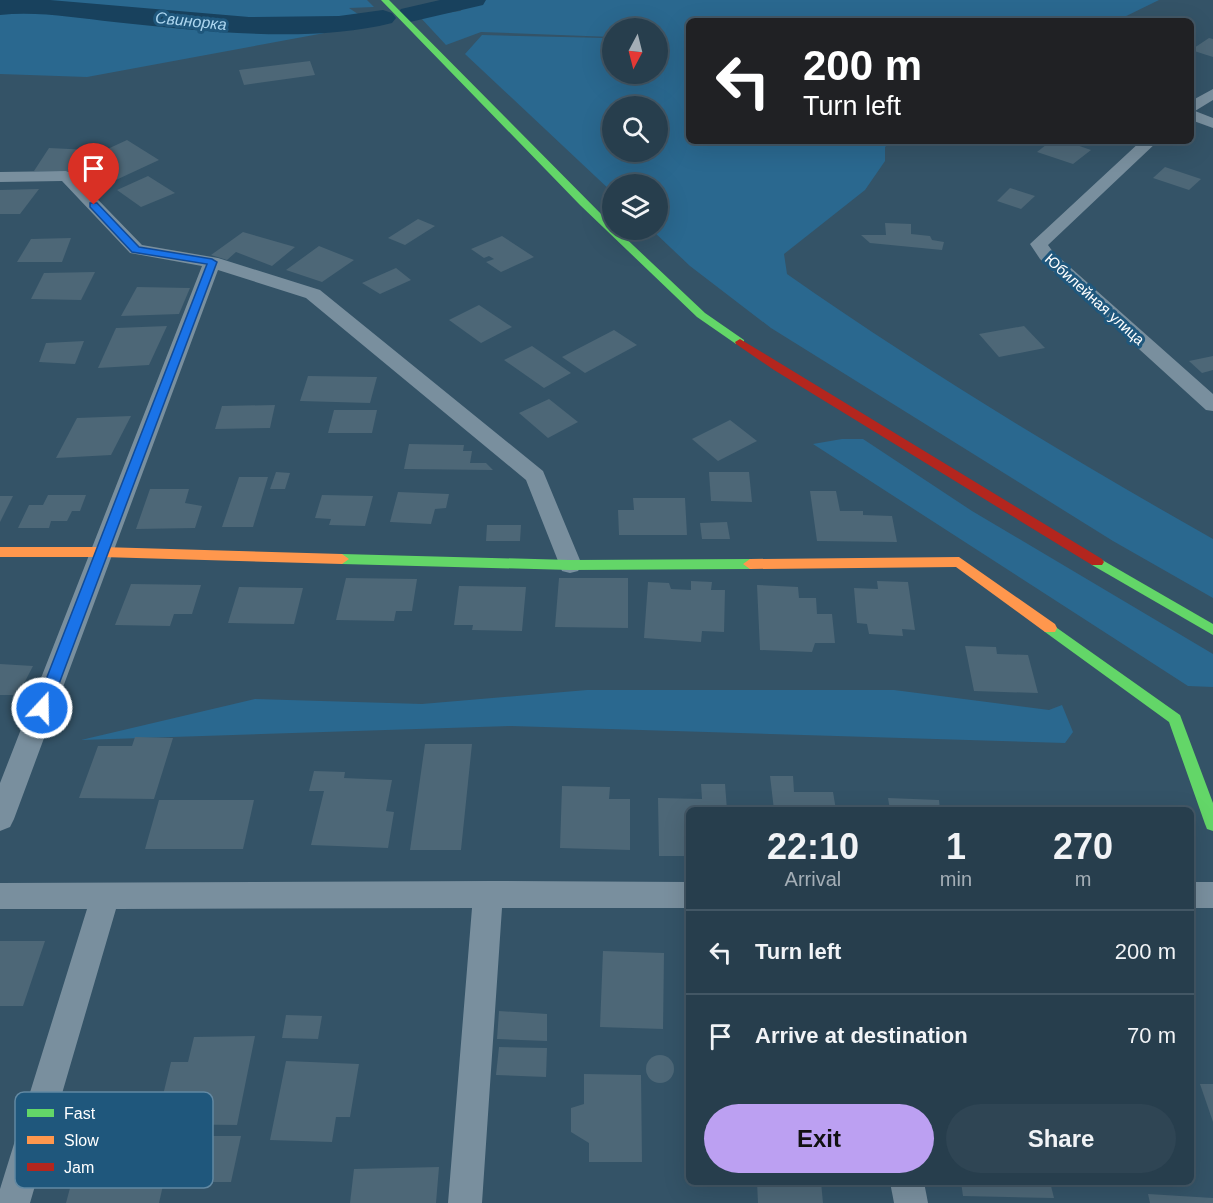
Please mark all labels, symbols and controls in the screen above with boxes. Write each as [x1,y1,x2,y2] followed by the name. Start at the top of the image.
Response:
[154,9,228,33] water label: Свинорка
[602,18,668,84] north arrow
[602,18,668,240] map controls
[704,42,782,120] icon: left
[803,42,922,89] text: 200 m
[803,91,901,121] text: Turn left
[602,96,668,162] button: search
[68,143,119,205] pin
[77,152,110,185] icon: arrive
[602,174,668,240] button: layers
[1042,250,1149,348] street label: Юбилейная улица
[10,676,74,740] position arrow
[767,826,859,867] text: 22:10
[946,826,966,867] text: 1
[1053,826,1113,867] text: 270
[785,868,841,890] text: Arrival
[940,868,972,890] text: min
[1075,868,1091,890] text: m
[704,936,737,969] icon: left
[755,939,841,964] text: Turn left
[1115,939,1176,964] text: 200 m
[704,1020,737,1053] icon: arrive
[755,1023,968,1048] text: Arrive at destination
[1127,1023,1176,1048] text: 70 m
[15,1092,213,1188] legend
[704,1104,934,1173] button: Exit
[946,1104,1176,1173] button: Share
[64,1105,96,1122] text: Fast
[64,1132,99,1149] text: Slow
[64,1159,94,1176] text: Jam

